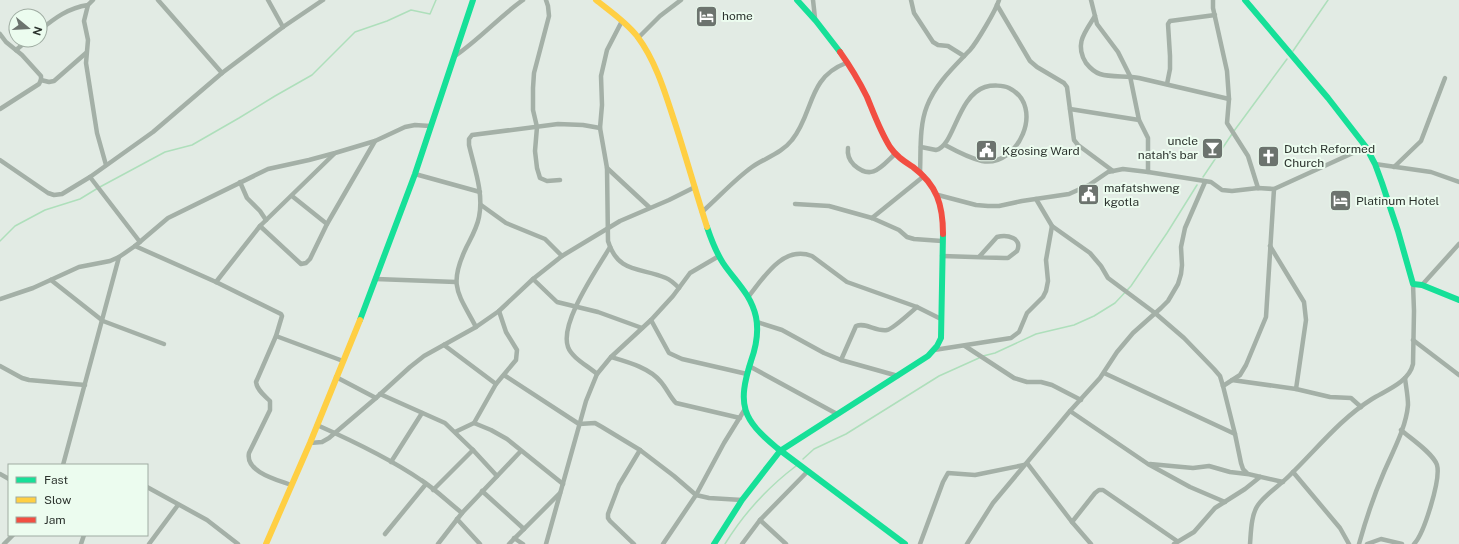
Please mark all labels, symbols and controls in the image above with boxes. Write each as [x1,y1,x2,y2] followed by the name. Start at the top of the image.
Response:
[694,3,720,29] hotel icon: home
[8,8,48,48] north arrow
[722,9,753,23] place label: home
[30,25,45,37] text: N
[1138,134,1198,162] place label: uncle natah's bar
[1200,135,1226,161] bar icon: uncle natah's bar
[973,138,999,164] public building icon: Kgosing Ward
[1284,142,1375,170] place label: Dutch Reformed Church
[1256,143,1282,169] church icon: Dutch Reformed Church
[1002,144,1080,158] place label: Kgosing Ward
[1104,181,1180,209] place label: mafatshweng kgotla
[1075,182,1101,208] public building icon: mafatshweng kgotla
[1327,188,1353,214] hotel icon: Platinum Hotel
[1356,194,1439,208] place label: Platinum Hotel
[8,464,148,536] legend
[44,473,69,487] text: Fast
[44,493,72,507] text: Slow
[44,513,66,527] text: Jam

